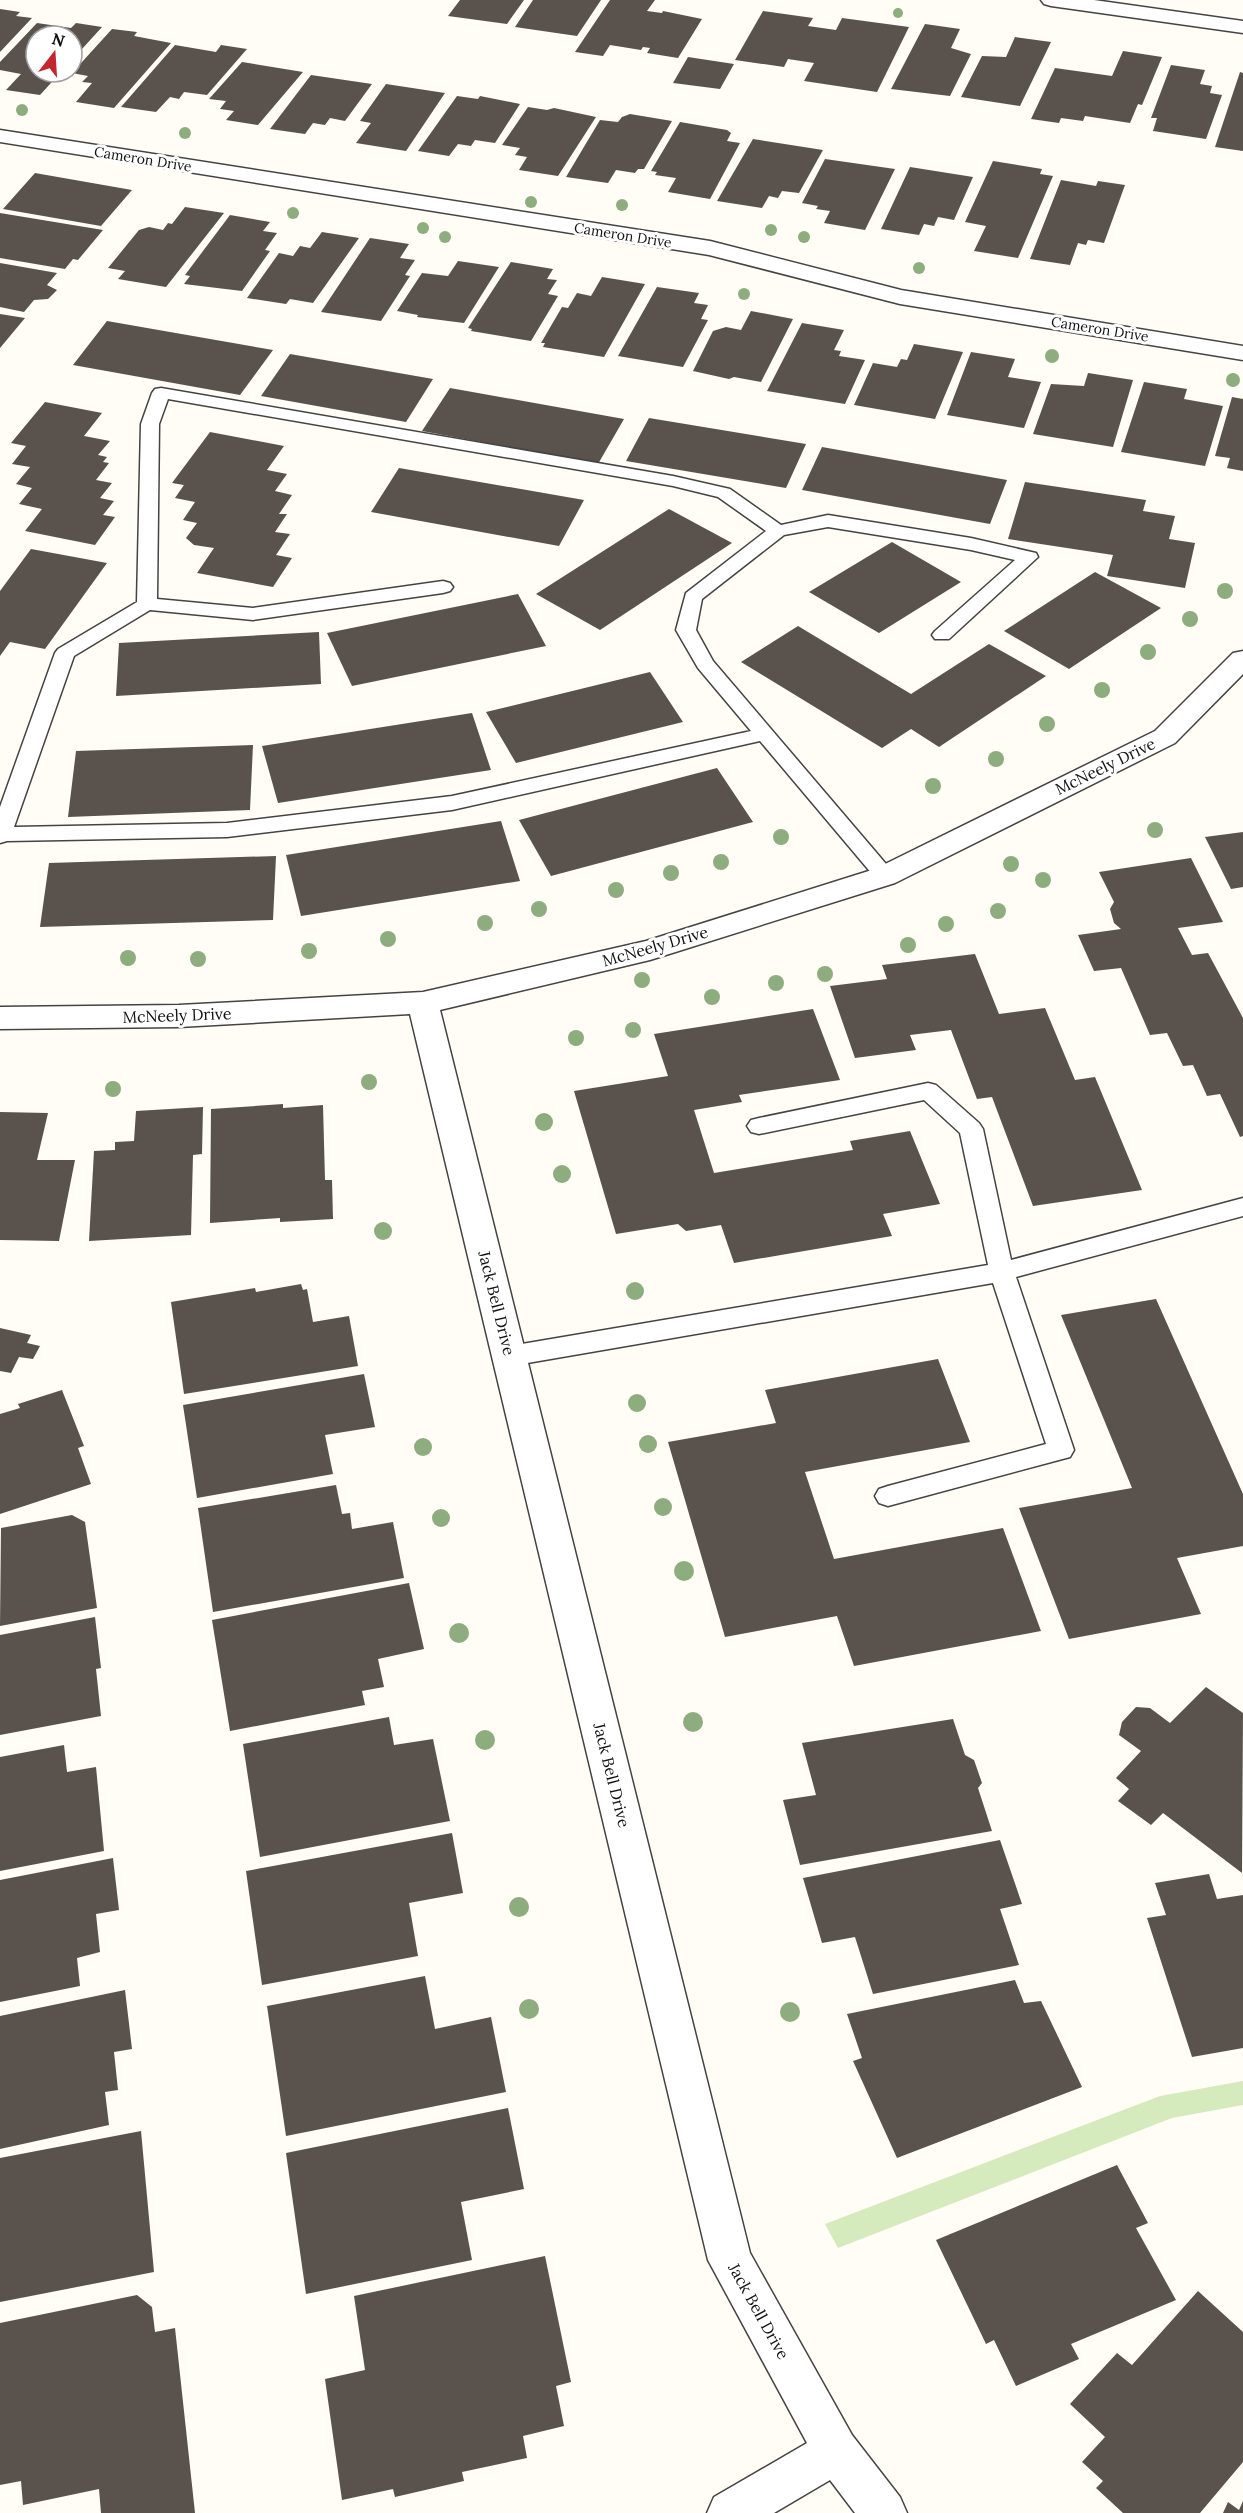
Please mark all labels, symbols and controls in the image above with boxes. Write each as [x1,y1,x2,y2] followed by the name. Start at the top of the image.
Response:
[24,24,84,84] north arrow
[50,28,67,51] text: N
[93,142,193,176] street label: Cameron Drive
[573,218,673,252] street label: Cameron Drive
[1050,312,1150,346] street label: Cameron Drive
[1052,733,1159,799] street label: McNeely Drive
[600,921,710,971] street label: McNeely Drive
[122,1003,232,1027] street label: McNeely Drive
[474,1248,520,1358] street label: Jack Bell Drive
[589,1720,635,1830] street label: Jack Bell Drive
[724,2259,794,2363] street label: Jack Bell Drive

